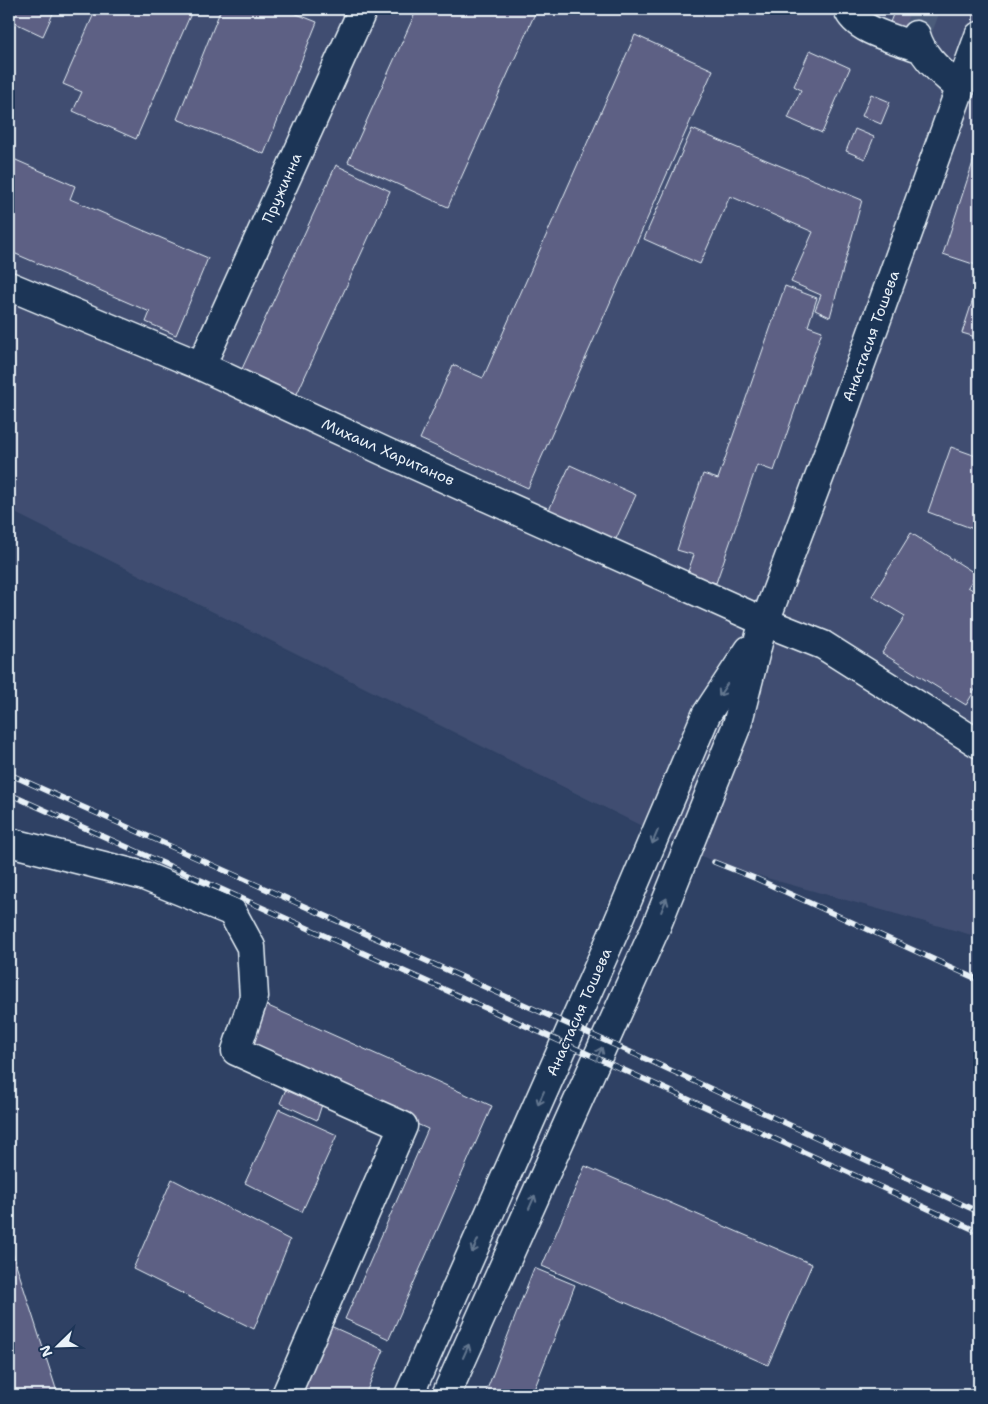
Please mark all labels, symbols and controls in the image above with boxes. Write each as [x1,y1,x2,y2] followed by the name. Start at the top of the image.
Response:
[258,149,307,226] street label: Пружинна
[838,267,904,404] street label: Анастасия Тошева
[319,414,458,490] street label: Михаил Хаританов
[718,682,728,696] one-way arrow
[649,829,659,844] one-way arrow
[661,898,670,913] one-way arrow
[542,944,617,1079] street label: Анастасия Тошева
[594,1047,604,1062] one-way arrow
[535,1090,545,1105] one-way arrow
[528,1195,538,1210] one-way arrow
[469,1238,479,1253] one-way arrow
[32,1322,82,1372] north arrow
[36,1342,56,1360] text: N
[462,1344,472,1359] one-way arrow

